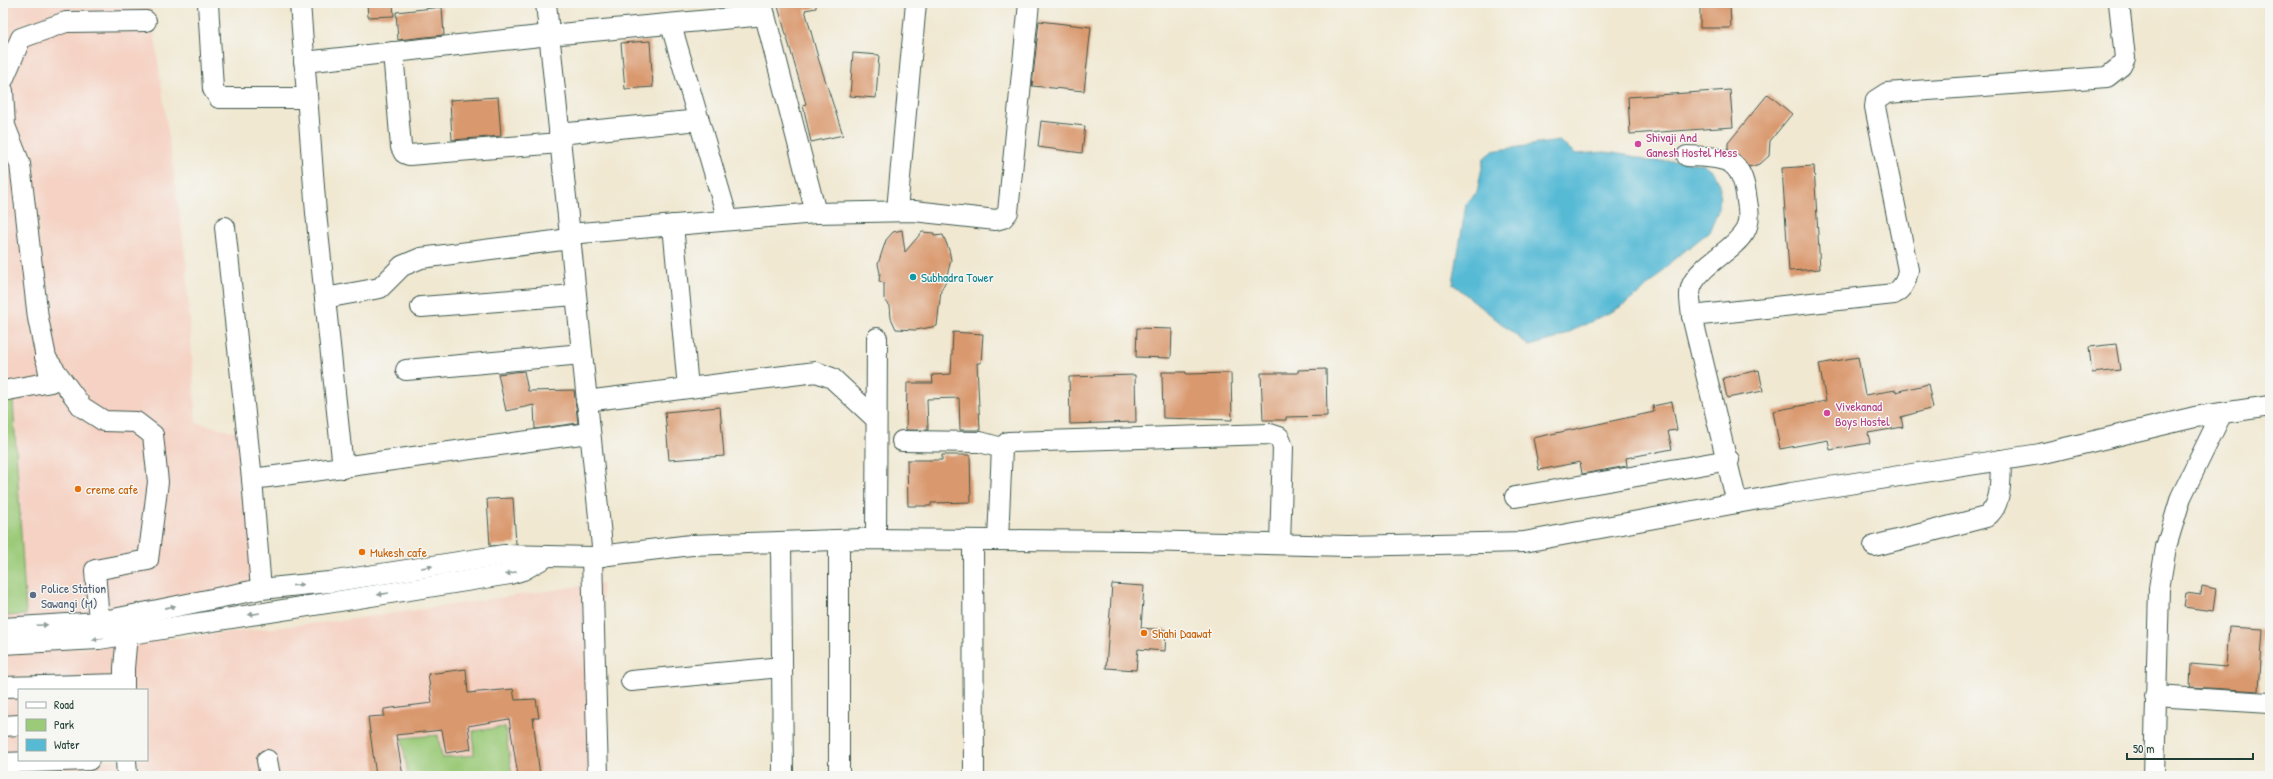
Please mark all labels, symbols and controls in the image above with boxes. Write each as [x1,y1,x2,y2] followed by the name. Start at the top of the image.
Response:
[1646,128,1737,161] place label: Shivaji And Ganesh Hostel Mess
[1633,139,1643,149] marker: Shivaji And Ganesh Hostel Mess
[921,268,994,286] place label: Subhadra Tower
[908,272,918,282] marker: Subhadra Tower
[1835,397,1890,430] place label: Vivekanad Boys Hostel
[1822,408,1832,418] marker: Vivekanad Boys Hostel
[86,480,138,498] place label: creme cafe
[73,484,83,494] marker: creme cafe
[370,543,427,561] place label: Mukesh cafe
[357,547,367,557] marker: Mukesh cafe
[421,564,433,570] one-way arrow
[505,570,517,576] one-way arrow
[41,579,106,612] place label: Police Station Sawangi (M)
[292,582,304,589] one-way arrow
[28,590,38,600] marker: Police Station Sawangi (M)
[376,591,389,597] one-way arrow
[164,604,176,610] one-way arrow
[248,612,260,618] one-way arrow
[36,622,48,629] one-way arrow
[1152,624,1212,642] place label: Shahi Daawat
[1139,628,1149,638] marker: Shahi Daawat
[92,636,104,642] one-way arrow
[18,689,148,761] legend
[54,696,74,713] text: Road
[54,716,74,733] text: Park
[2127,735,2253,761] scale bar
[54,736,80,753] text: Water
[2133,740,2154,757] text: 50 m

